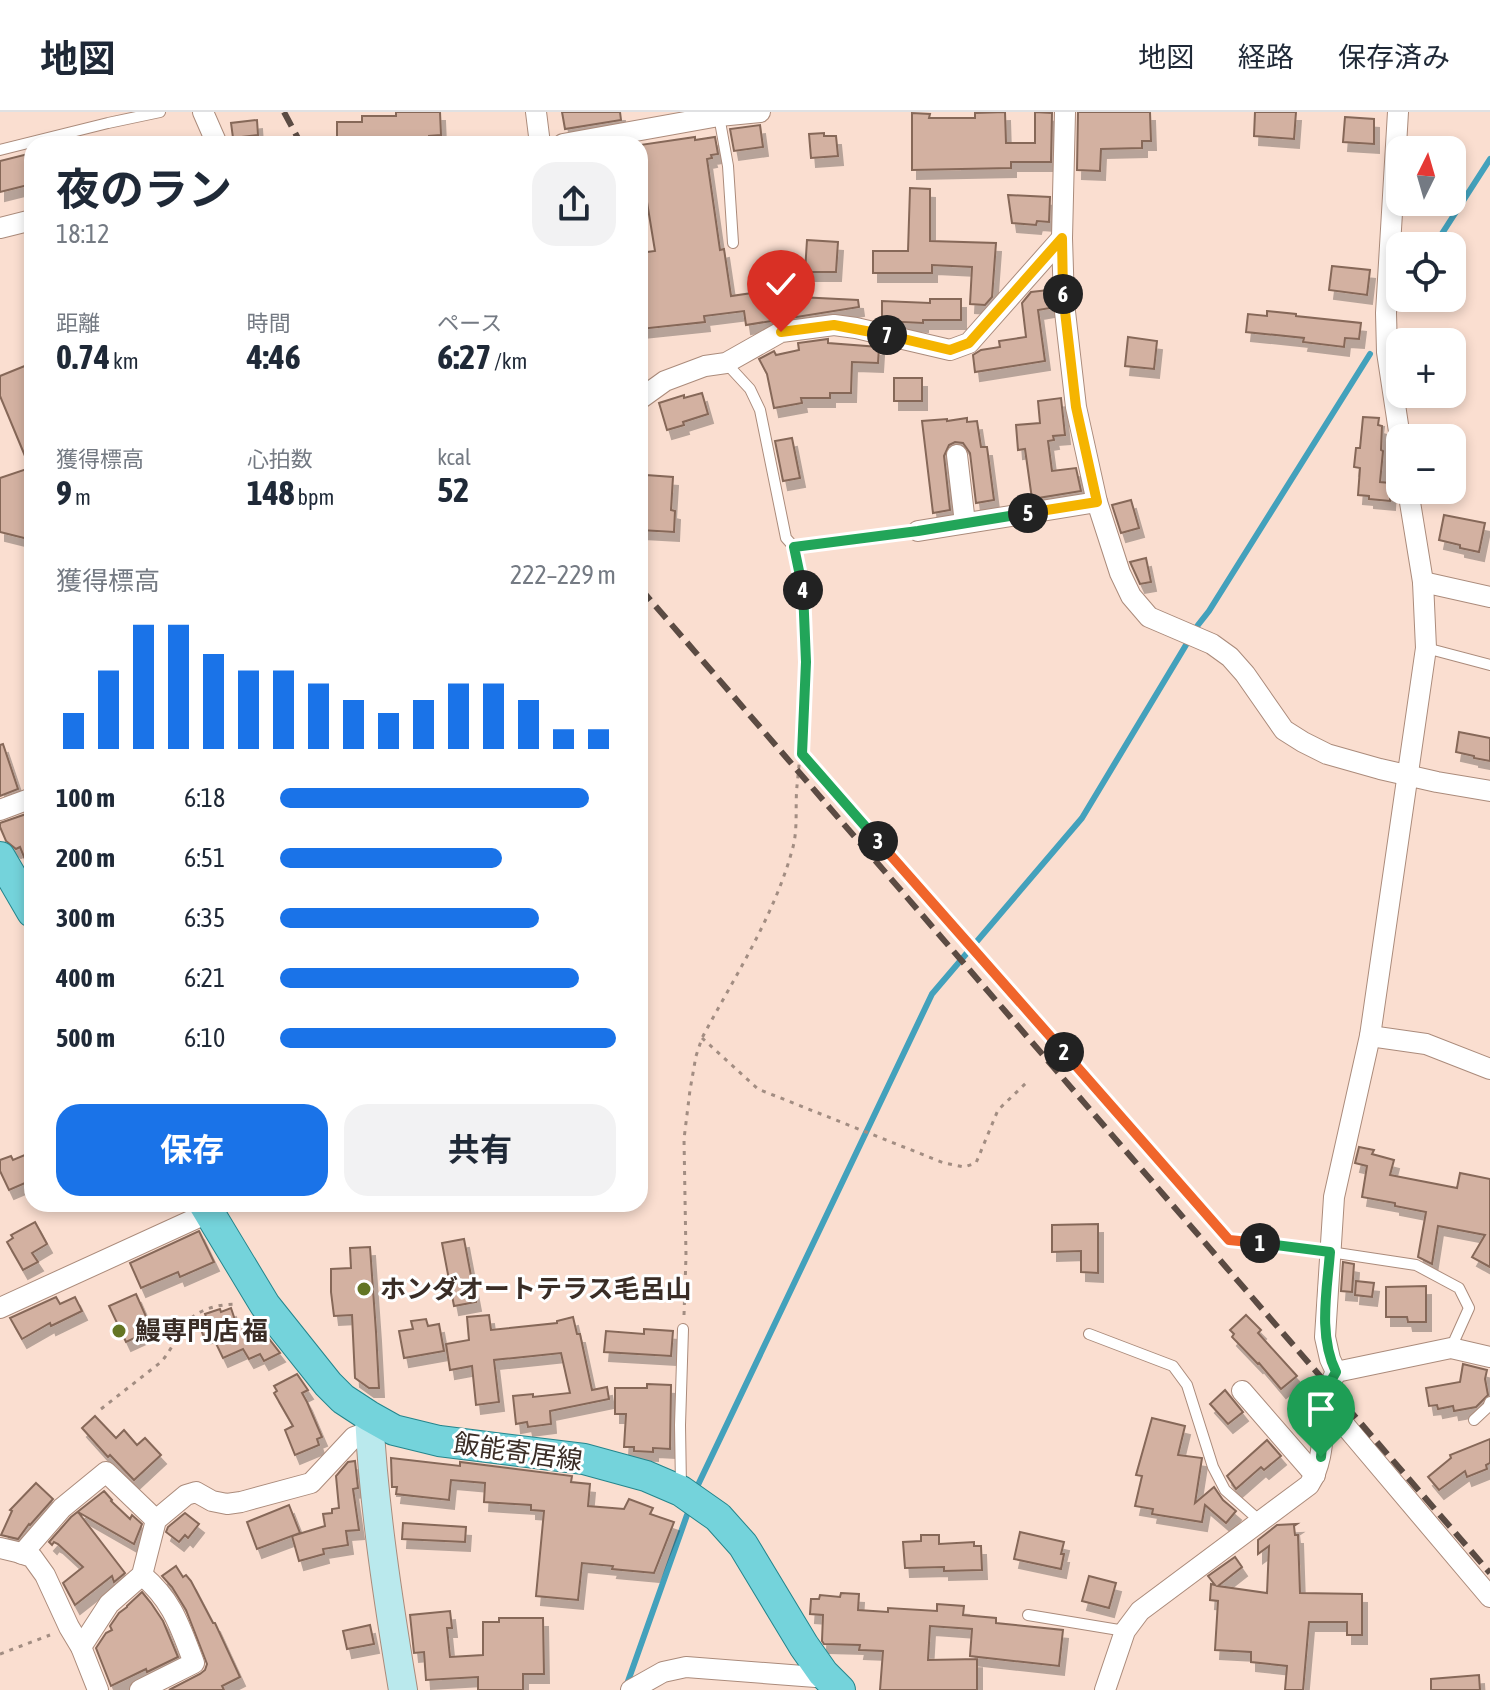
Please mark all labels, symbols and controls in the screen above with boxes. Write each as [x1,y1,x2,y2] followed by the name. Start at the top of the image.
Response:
[40,37,116,80] text: 地図
[1138,41,1194,73] text: 地図
[1238,41,1294,73] text: 経路
[1338,41,1450,73] text: 保存済み
[1386,136,1466,216] north arrow
[1386,136,1466,504] map controls
[532,162,616,246] button: share
[56,164,232,214] text: 夜のラン
[56,219,110,249] text: 18:12
[1386,232,1466,312] button: locate
[747,250,815,332] pin
[759,262,803,306] icon: check
[1043,274,1083,314] pin: 6
[1058,281,1068,307] text: 6
[56,310,100,336] text: 距離
[247,310,291,336] text: 時間
[437,310,502,336] text: ペース
[867,315,907,355] pin: 7
[882,322,892,348] text: 7
[1386,328,1466,408] button: +
[56,337,110,376] text: 0.74
[247,337,301,376] text: 4:46
[437,337,491,376] text: 6:27
[110,348,139,374] text: km
[491,348,527,374] text: /km
[1386,424,1466,504] button: −
[437,444,471,470] text: kcal
[56,446,144,472] text: 獲得標高
[247,446,313,472] text: 心拍数
[437,470,469,509] text: 52
[56,473,72,512] text: 9
[247,473,295,512] text: 148
[72,484,91,510] text: m
[295,484,334,510] text: bpm
[1008,493,1048,533] pin: 5
[1023,500,1033,526] text: 5
[510,560,616,590] text: 222–229 m
[56,566,160,596] text: 獲得標高
[783,570,823,610] pin: 4
[798,577,808,603] text: 4
[56,783,115,813] text: 100 m
[184,783,225,813] text: 6:18
[858,821,898,861] pin: 3
[873,828,883,854] text: 3
[56,843,115,873] text: 200 m
[184,843,225,873] text: 6:51
[56,903,115,933] text: 300 m
[184,903,225,933] text: 6:35
[56,963,115,993] text: 400 m
[184,963,225,993] text: 6:21
[56,1023,115,1053] text: 500 m
[184,1023,225,1053] text: 6:10
[1044,1032,1084,1072] pin: 2
[1059,1039,1069,1065] text: 2
[56,1104,328,1196] button: 保存
[344,1104,616,1196] button: 共有
[1240,1223,1280,1263] pin: 1
[1255,1230,1265,1256] text: 1
[380,1274,691,1304] place label: ホンダオートテラス毛呂山
[355,1280,373,1298] marker: ホンダオートテラス毛呂山
[135,1316,269,1346] place label: 鰻専門店 福
[110,1322,128,1340] marker: 鰻専門店 福
[1287,1375,1355,1457] pin
[1299,1387,1343,1431] icon: arrive
[452,1428,584,1476] street label: 飯能寄居線

